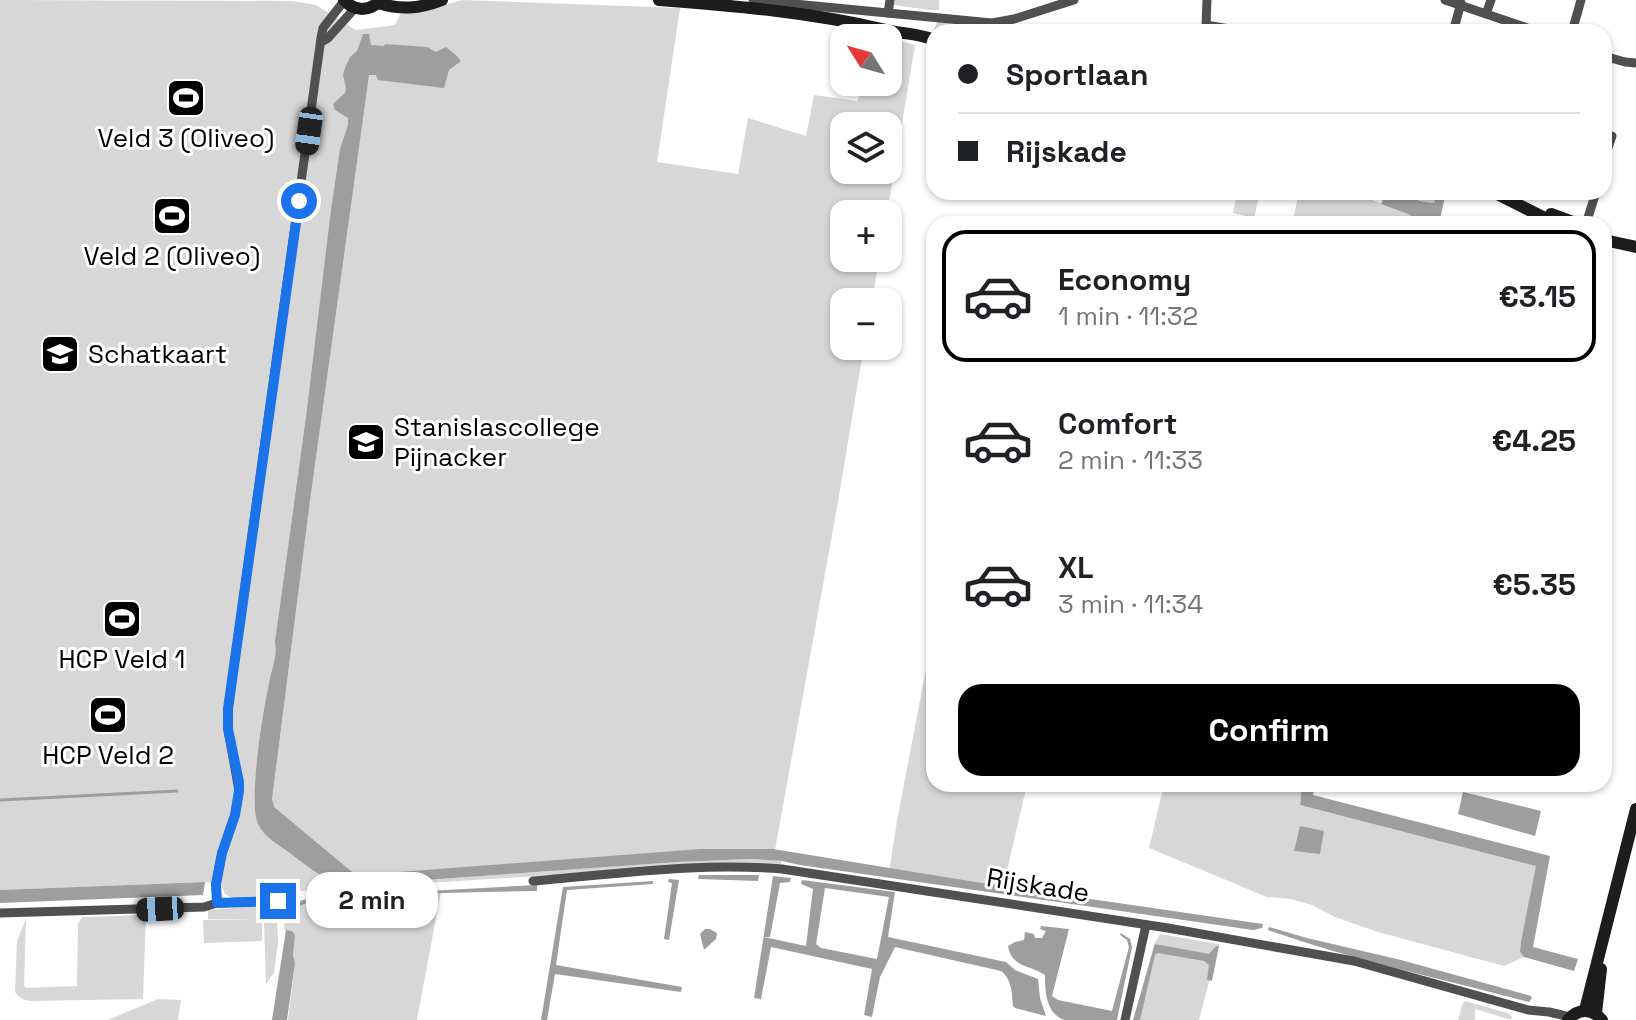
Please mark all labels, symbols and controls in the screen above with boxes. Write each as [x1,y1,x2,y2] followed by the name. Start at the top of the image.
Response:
[830,24,902,96] north arrow
[830,24,902,360] map controls
[1006,55,1148,94] text: Sportlaan
[165,77,207,119] sports icon: Veld 3 (Oliveo)
[294,106,324,156] car
[830,112,902,184] button: layers
[98,121,274,155] place label: Veld 3 (Oliveo)
[1006,132,1127,171] text: Rijskade
[281,183,317,219] route start
[151,195,193,237] sports icon: Veld 2 (Oliveo)
[830,200,902,272] button: +
[84,239,260,273] place label: Veld 2 (Oliveo)
[962,260,1034,332] icon: car
[1058,260,1191,299] text: Economy
[1498,277,1576,316] text: €3.15
[830,288,902,360] button: −
[1058,299,1198,333] text: 1 min · 11:32
[39,333,81,375] school or university icon: Schatkaart
[88,337,227,371] place label: Schatkaart
[962,404,1034,476] icon: car
[1058,404,1177,443] text: Comfort
[394,410,600,474] place label: Stanislascollege Pijnacker
[345,421,387,463] school or university icon: Stanislascollege Pijnacker
[1492,421,1576,460] text: €4.25
[1058,443,1203,477] text: 2 min · 11:33
[962,548,1034,620] icon: car
[1058,548,1094,587] text: XL
[1492,565,1576,604] text: €5.35
[1058,587,1204,621] text: 3 min · 11:34
[101,598,143,640] sports icon: HCP Veld 1
[59,642,185,676] place label: HCP Veld 1
[958,684,1580,776] button: Confirm
[87,694,129,736] sports icon: HCP Veld 2
[42,738,174,772] place label: HCP Veld 2
[984,860,1092,910] street label: Rijskade
[306,873,438,929] callout: 2 min
[260,883,296,919] route end
[338,883,406,917] text: 2 min
[135,896,185,922] car

